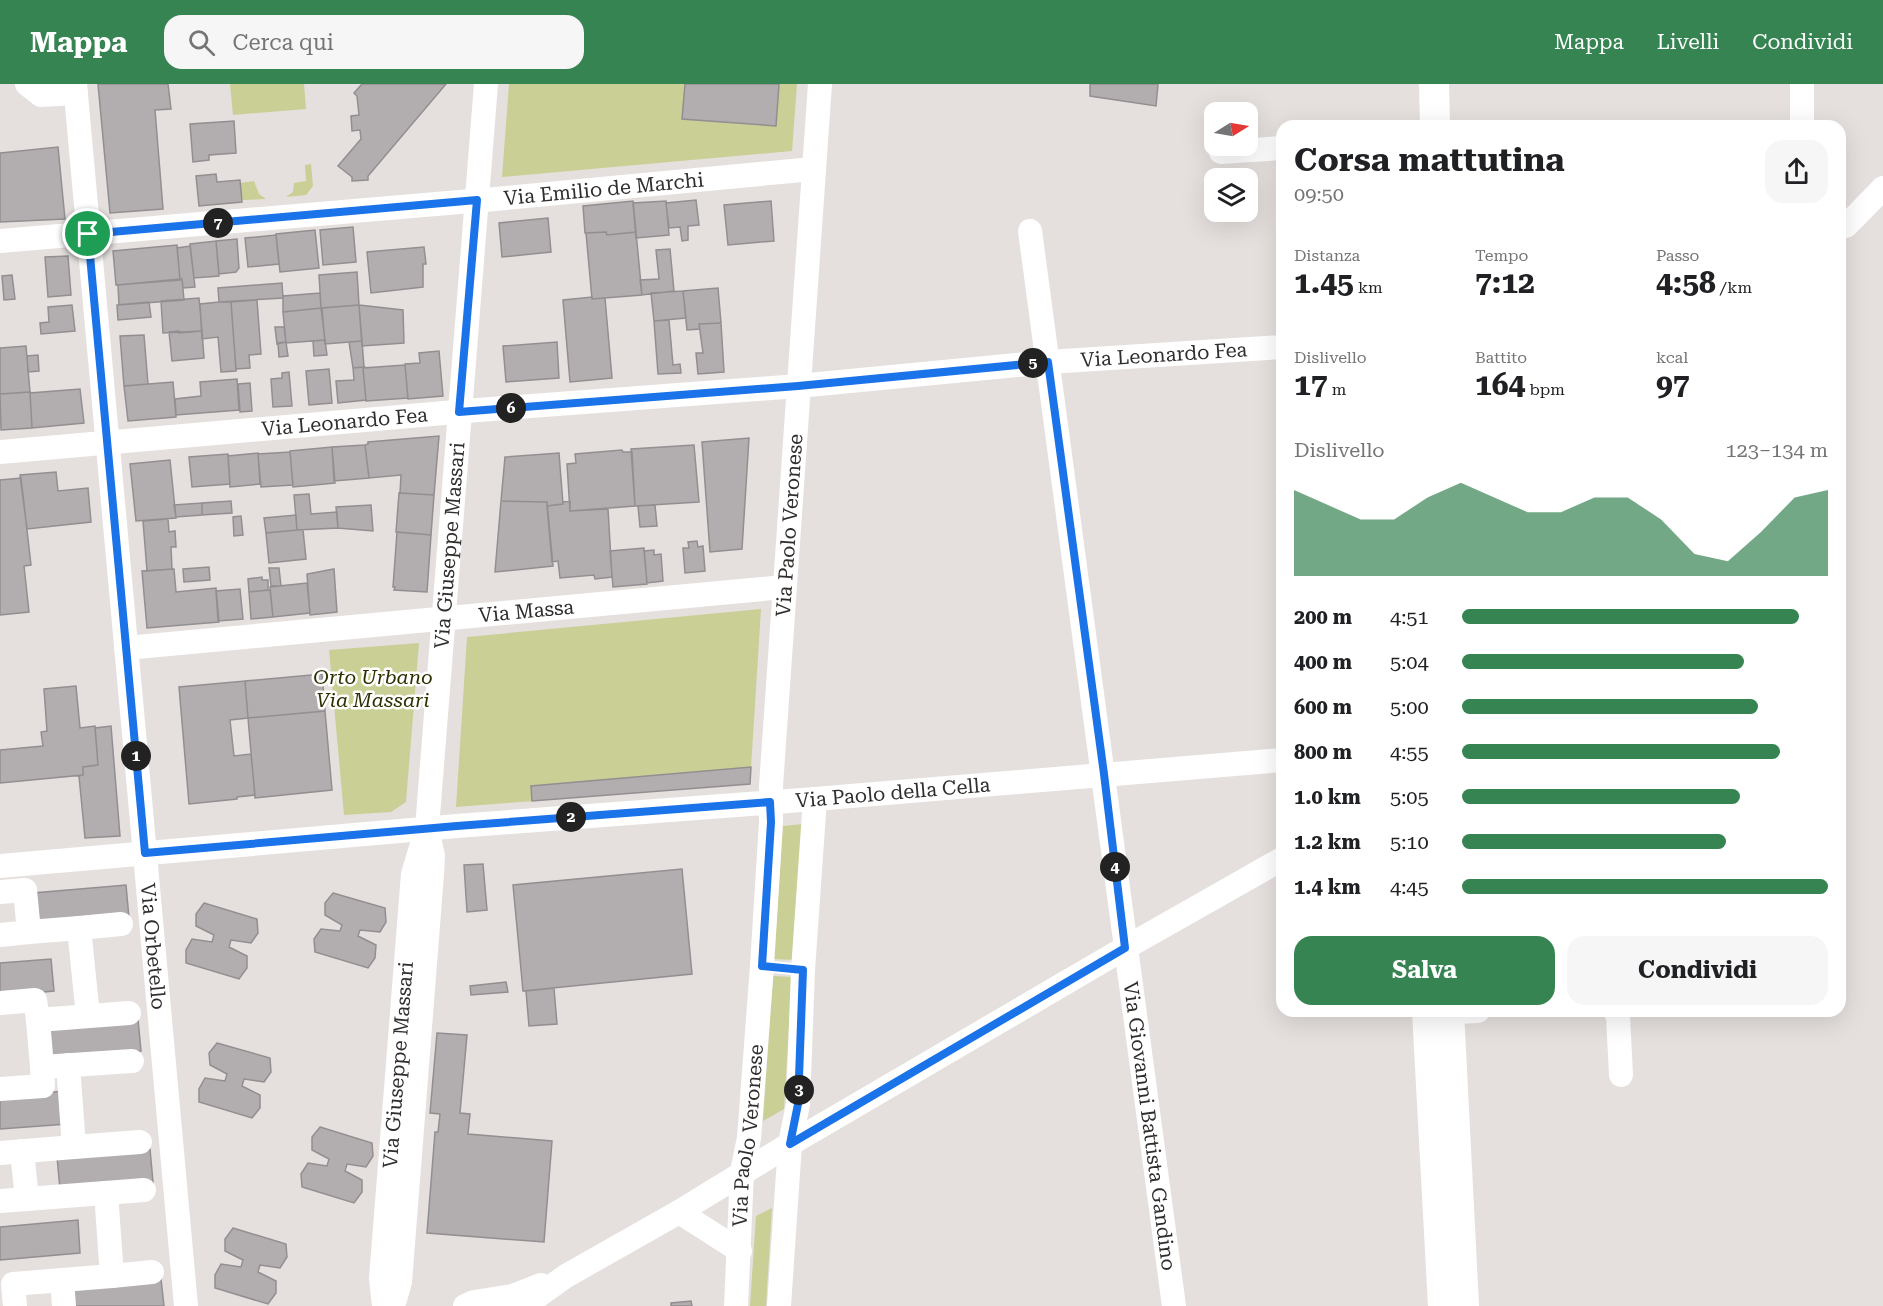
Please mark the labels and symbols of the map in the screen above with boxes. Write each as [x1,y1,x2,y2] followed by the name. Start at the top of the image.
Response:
[1204,102,1258,156] north arrow
[503,167,705,210] street label: Via Emilio de Marchi
[62,208,113,259] pin
[203,208,233,238] pin: 7
[1080,337,1248,372] street label: Via Leonardo Fea
[1018,348,1048,378] pin: 5
[496,393,526,423] pin: 6
[260,402,429,441] street label: Via Leonardo Fea
[771,433,808,618] street label: Via Paolo Veronese
[429,441,470,650] street label: Via Giuseppe Massari
[478,595,575,627] street label: Via Massa
[313,665,433,712] park label: Orto Urbano Via Massari
[121,741,151,771] pin: 1
[795,772,991,812] street label: Via Paolo della Cella
[556,802,586,832] pin: 2
[1100,852,1130,882] pin: 4
[136,882,171,1011] street label: Via Orbetello
[378,961,418,1169] street label: Via Giuseppe Massari
[1119,980,1181,1272] street label: Via Giovanni Battista Gandino
[728,1043,768,1227] street label: Via Paolo Veronese
[784,1075,814,1105] pin: 3

